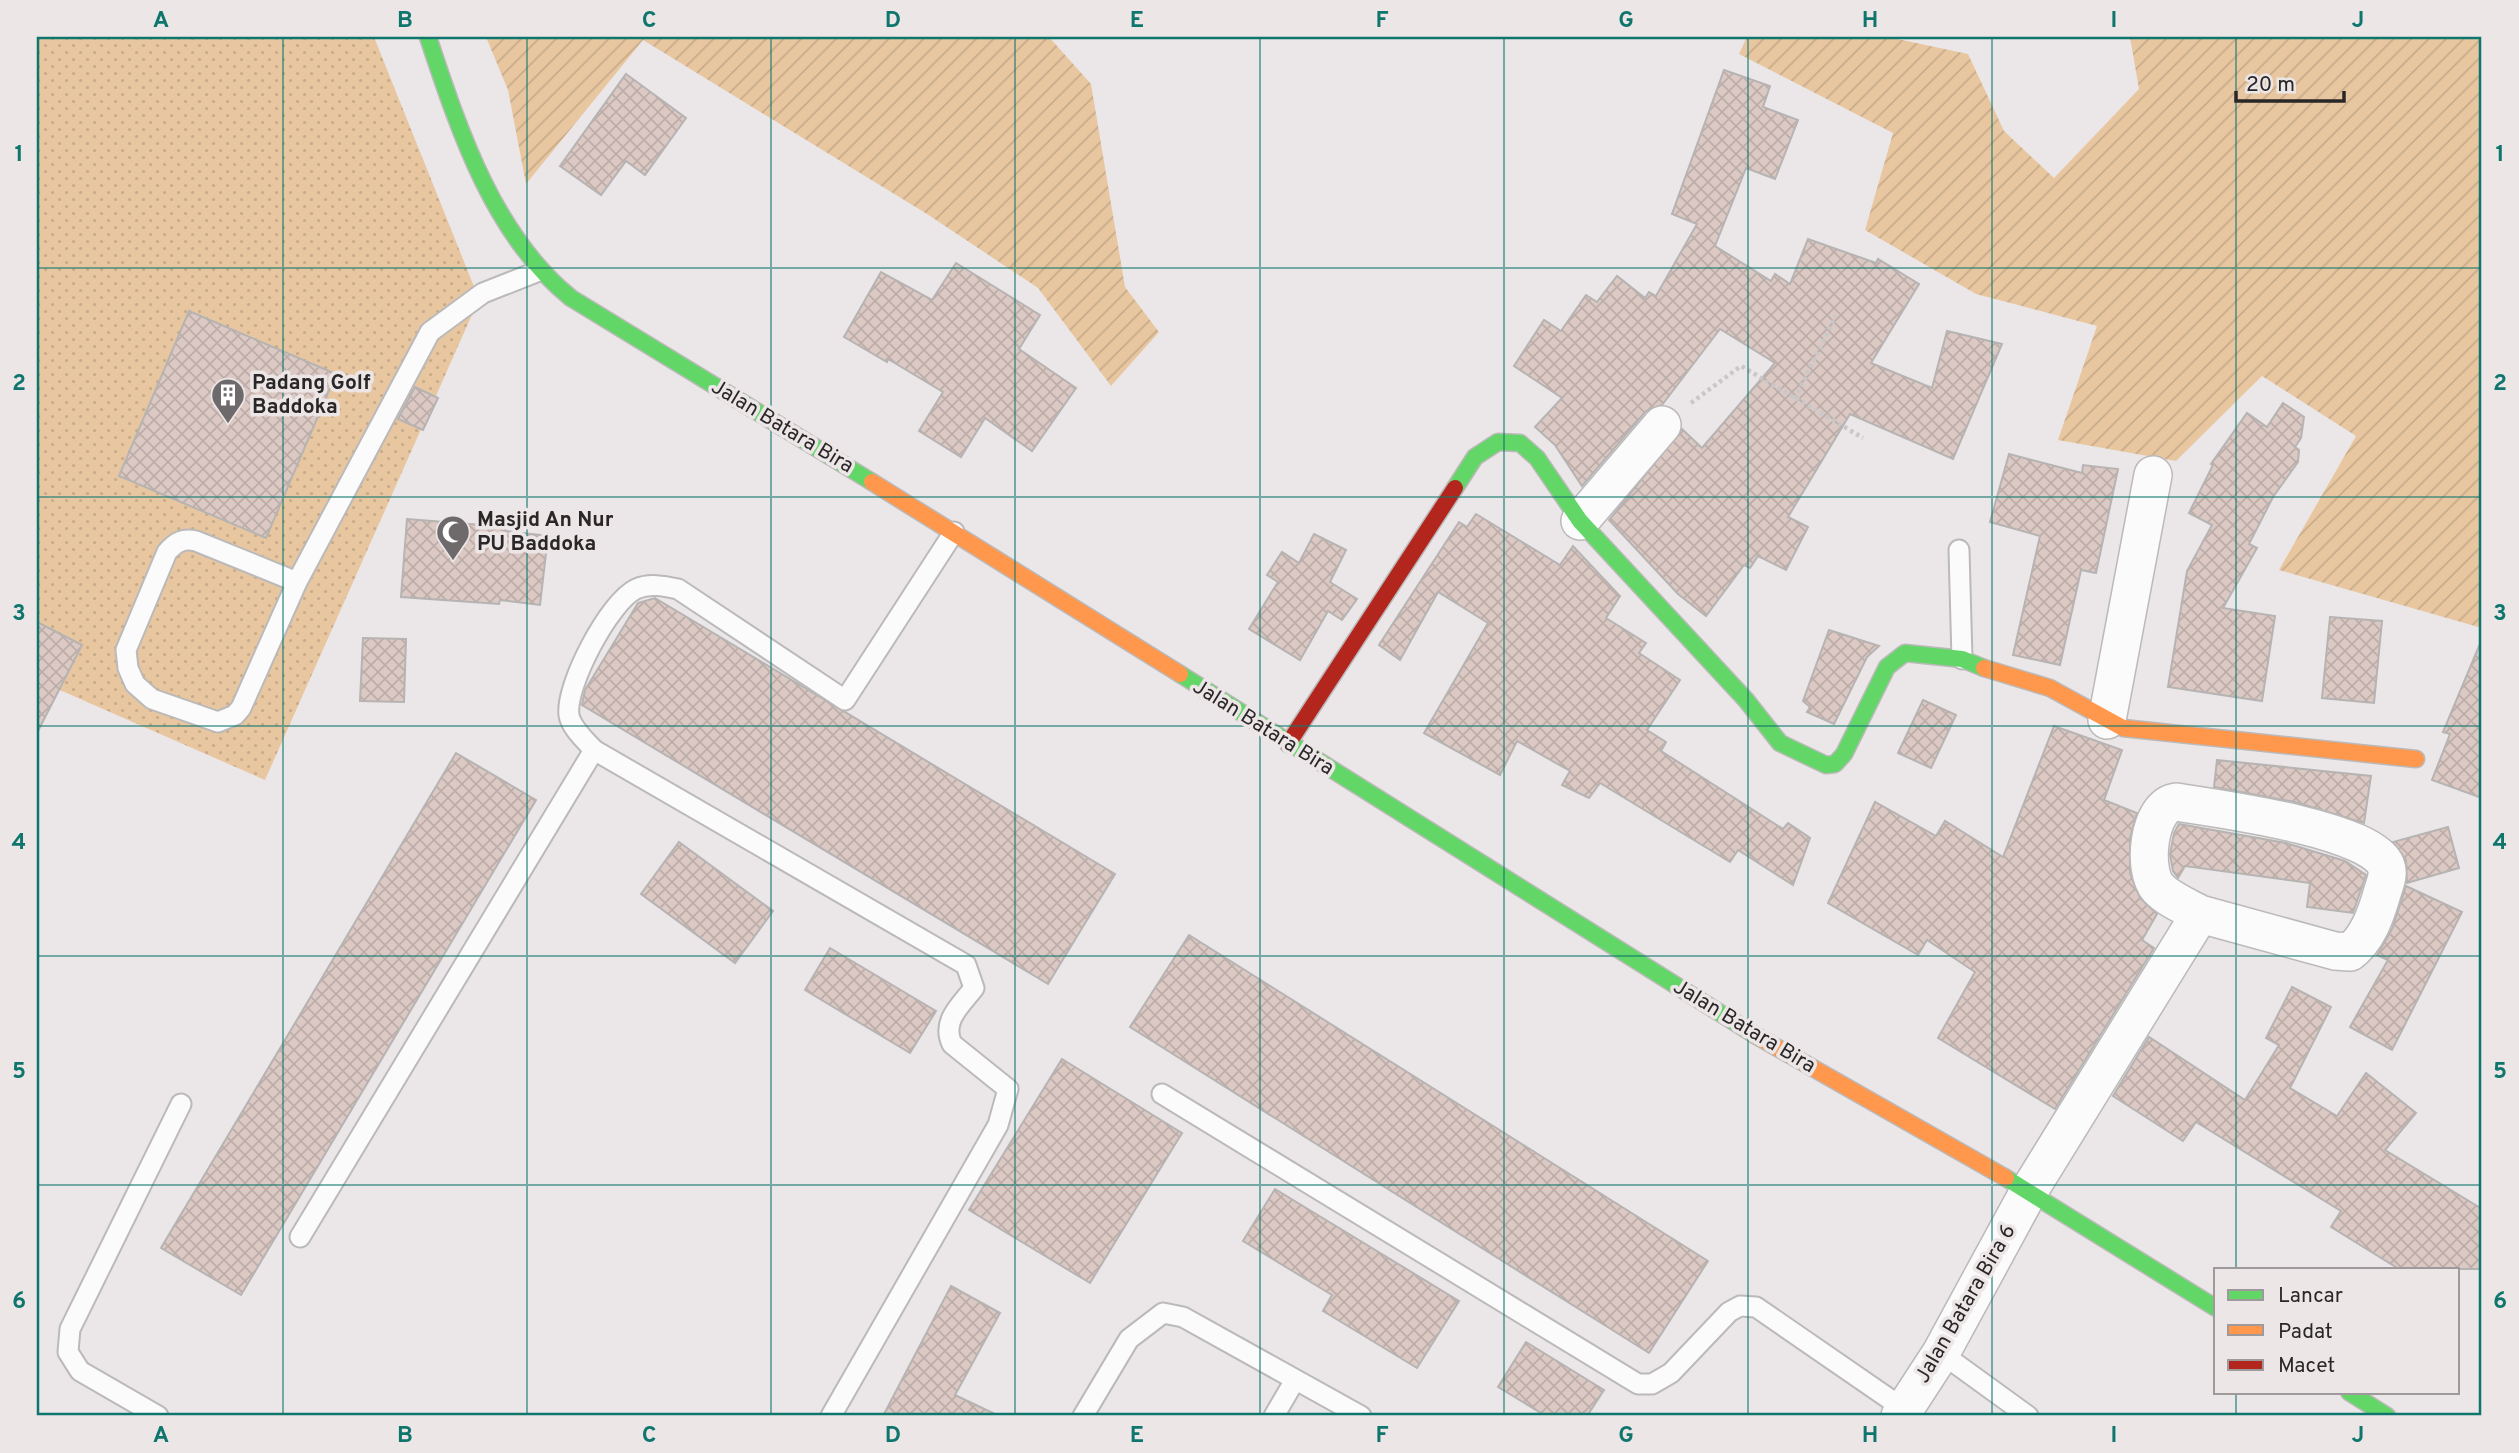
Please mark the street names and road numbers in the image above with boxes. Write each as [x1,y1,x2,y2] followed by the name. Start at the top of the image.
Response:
[706,374,858,480] street label: Jalan Batara Bira
[1187,674,1339,782] street label: Jalan Batara Bira
[1668,974,1820,1080] street label: Jalan Batara Bira
[1910,1220,2022,1388] street label: Jalan Batara Bira 6

